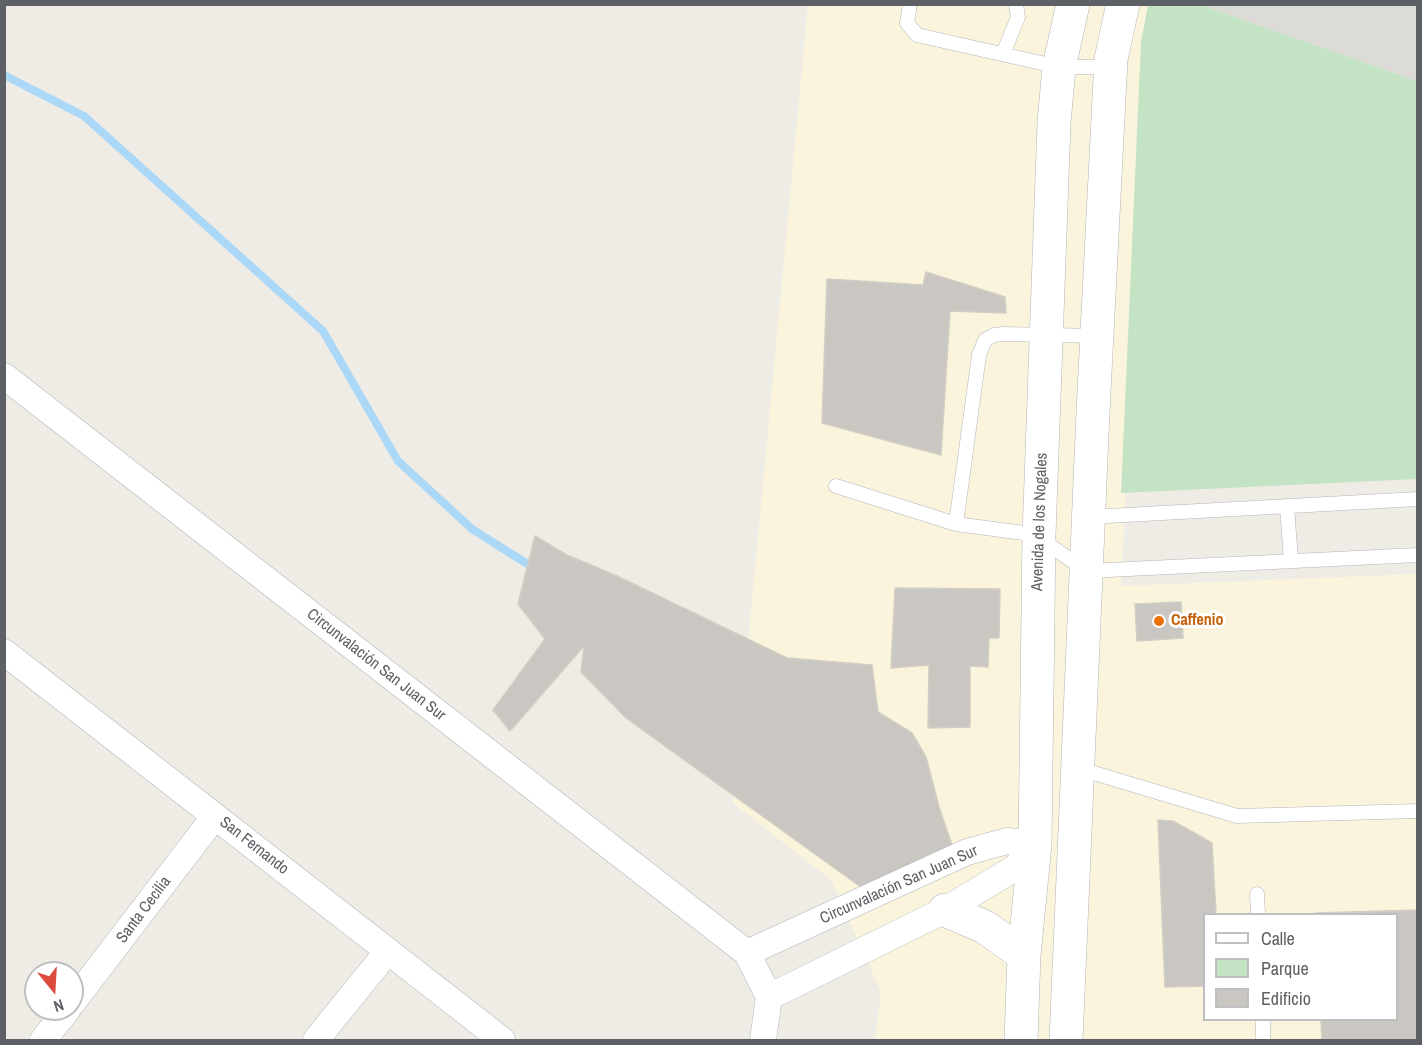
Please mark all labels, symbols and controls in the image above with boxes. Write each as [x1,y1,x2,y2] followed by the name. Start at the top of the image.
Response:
[1028,453,1052,591] street label: Avenida de los Nogales
[303,605,449,725] street label: Circunvalación San Juan Sur
[1171,611,1223,631] place label: Caffenio
[1152,614,1166,628] marker: Caffenio
[216,813,292,879] street label: San Fernando
[817,842,981,928] street label: Circunvalación San Juan Sur
[113,873,175,947] street label: Santa Cecilia
[1203,913,1398,1021] legend
[1261,926,1295,951] text: Calle
[1261,956,1309,981] text: Parque
[24,961,84,1021] north arrow
[1261,986,1311,1011] text: Edificio
[51,994,67,1018] text: N

